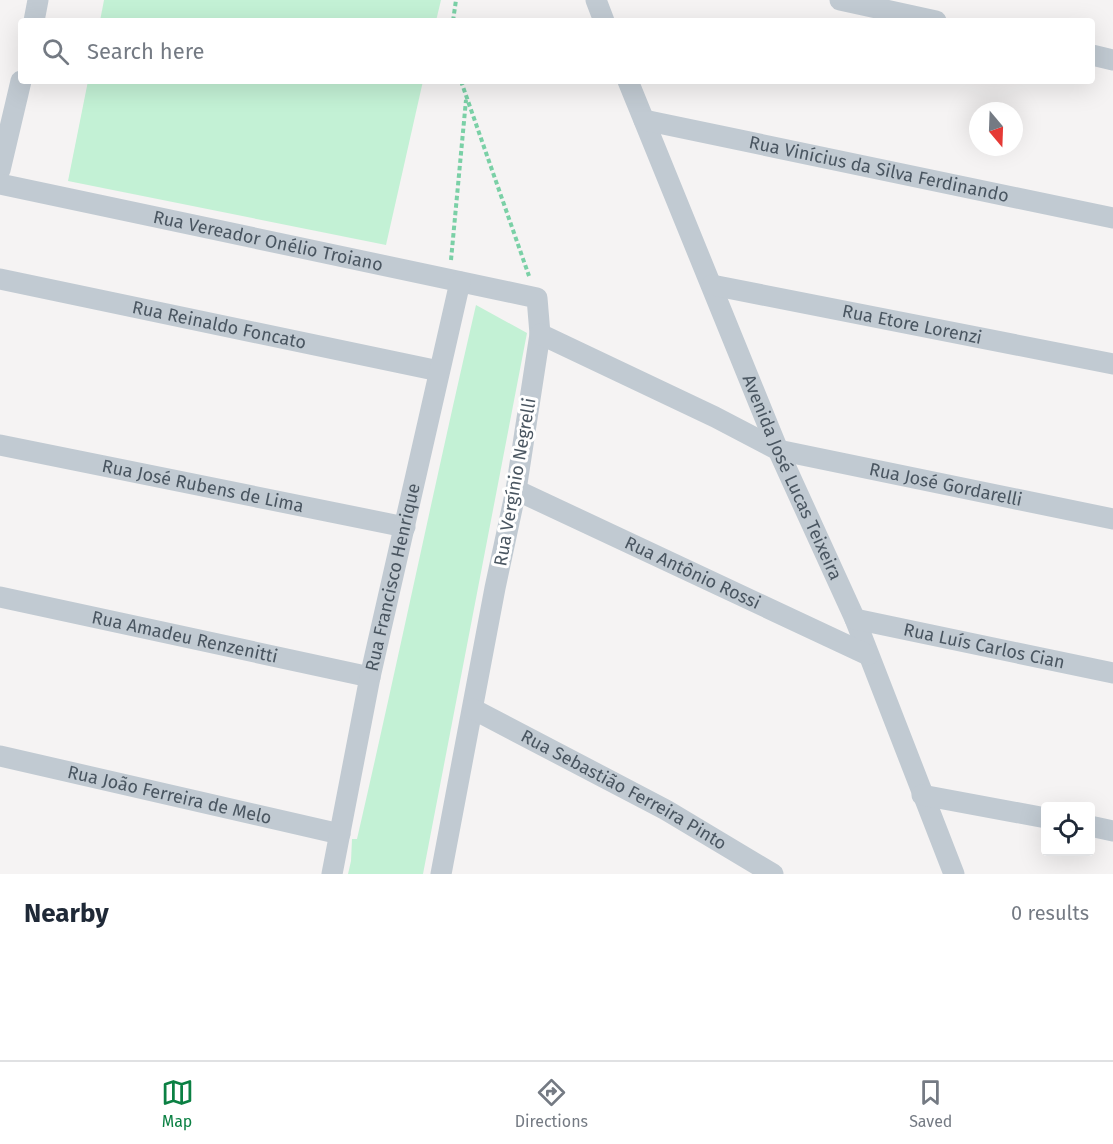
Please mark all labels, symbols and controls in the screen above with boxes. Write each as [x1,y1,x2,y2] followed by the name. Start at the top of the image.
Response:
[18,18,1095,84] search box
[39,35,72,68] icon: search
[87,38,205,65] text: Search here
[969,102,1023,156] north arrow
[747,131,1011,207] street label: Rua Vinícius da Silva Ferdinando
[151,206,385,276] street label: Rua Vereador Onélio Troiano
[130,296,308,354] street label: Rua Reinaldo Foncato
[840,300,984,349] street label: Rua Etore Lorenzi
[738,371,847,584] street label: Avenida José Lucas Teixeira
[489,396,541,568] street label: Rua Vergínio Negrelli
[100,455,306,517] street label: Rua José Rubens de Lima
[867,458,1024,511] street label: Rua José Gordarelli
[361,481,425,673] street label: Rua Francisco Henrique
[621,532,764,614] street label: Rua Antônio Rossi
[90,606,280,668] street label: Rua Amadeu Renzenitti
[901,618,1067,674] street label: Rua Luís Carlos Cian
[517,725,731,855] street label: Rua Sebastião Ferreira Pinto
[65,761,274,829] street label: Rua João Ferreira de Melo
[1041,802,1095,856] map controls
[1041,802,1095,856] button: locate
[24,898,109,929] text: Nearby
[1011,901,1089,925] text: 0 results
[161,1076,194,1131] tab: Map
[515,1076,588,1131] tab: Directions
[909,1076,952,1131] tab: Saved

